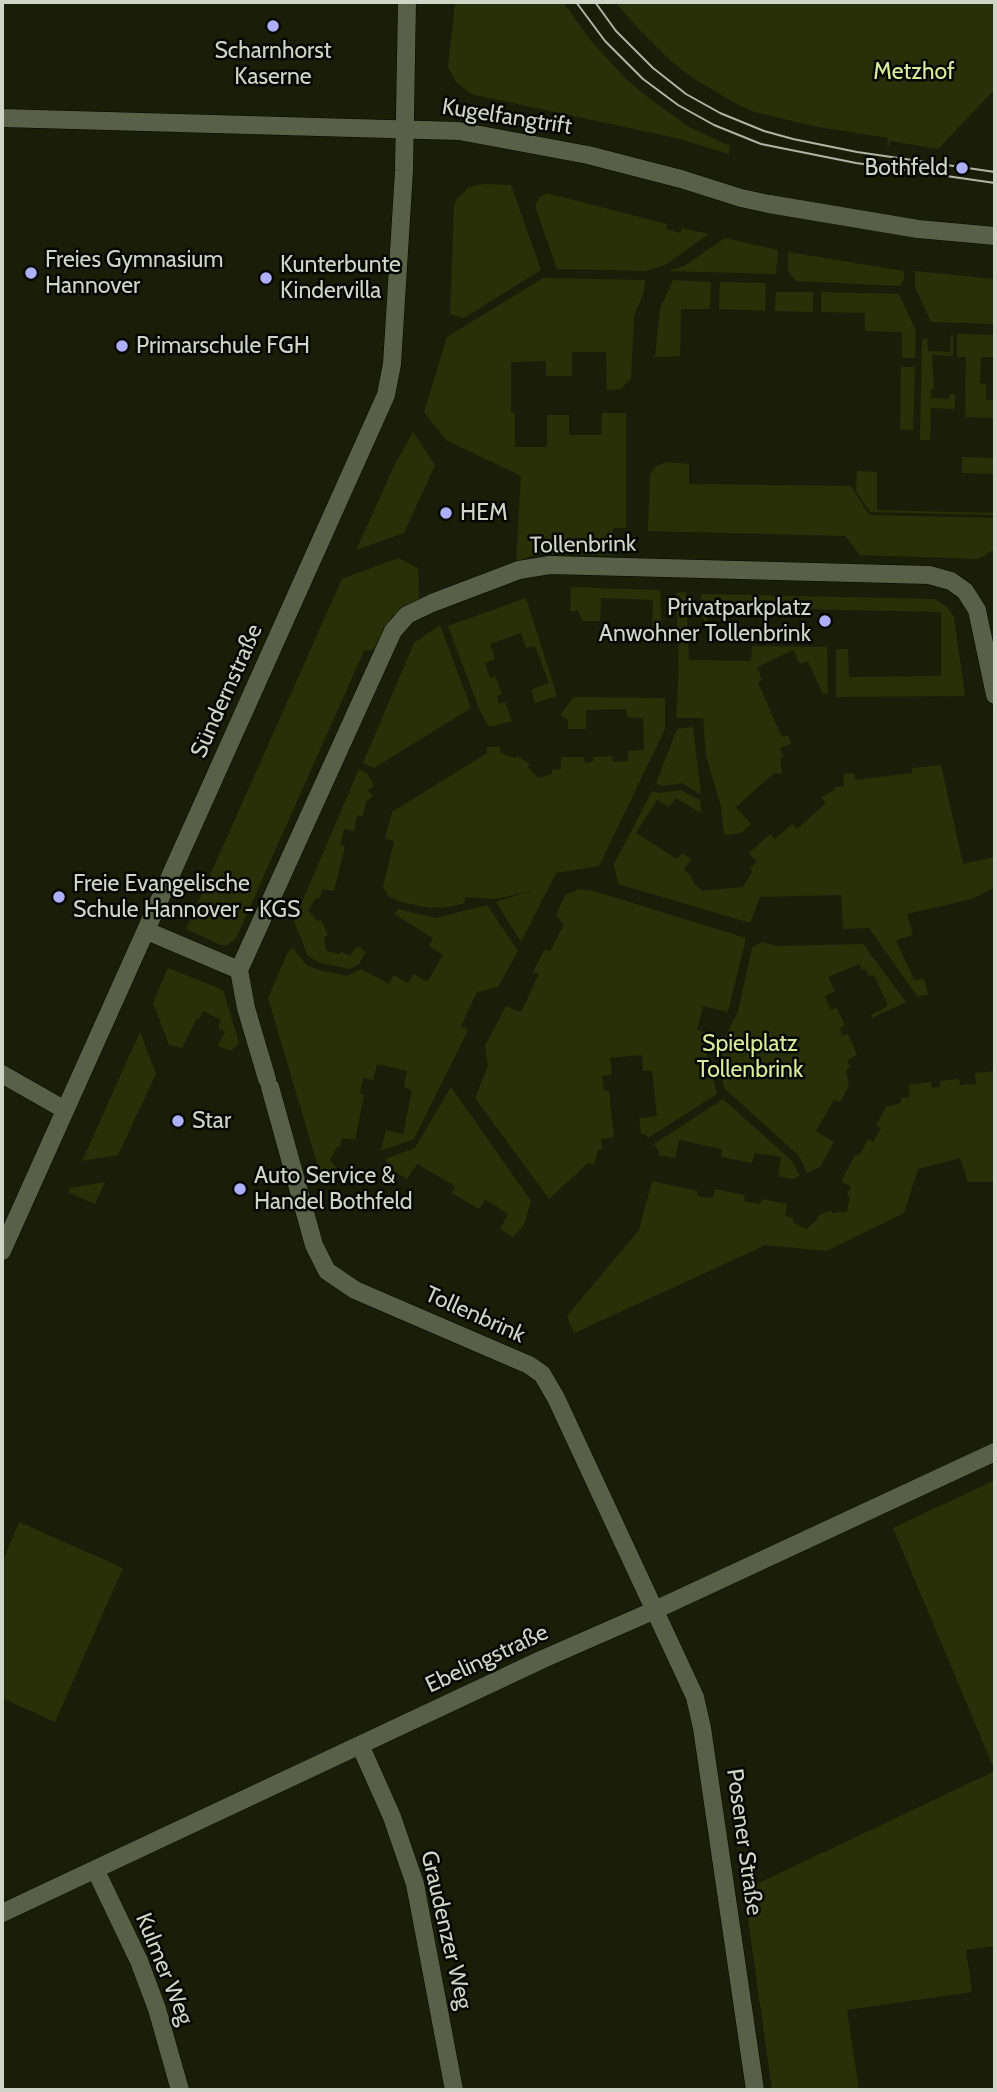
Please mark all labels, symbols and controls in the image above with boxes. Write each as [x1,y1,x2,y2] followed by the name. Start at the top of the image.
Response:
[265,18,281,34] marker: Scharnhorst Kaserne
[214,37,332,91] place label: Scharnhorst Kaserne
[873,58,955,86] park label: Metzhof
[440,93,574,141] street label: Kugelfangtrift
[864,154,948,182] place label: Bothfeld
[954,160,970,176] marker: Bothfeld
[45,246,224,300] place label: Freies Gymnasium Hannover
[280,251,401,305] place label: Kunterbunte Kindervilla
[23,265,39,281] marker: Freies Gymnasium Hannover
[258,270,274,286] marker: Kunterbunte Kindervilla
[136,332,310,360] place label: Primarschule FGH
[114,338,130,354] marker: Primarschule FGH
[460,499,508,527] place label: HEM
[438,505,454,521] marker: HEM
[529,530,637,560] street label: Tollenbrink
[599,594,811,648] place label: Privatparkplatz Anwohner Tollenbrink
[817,613,833,629] marker: Privatparkplatz Anwohner Tollenbrink
[185,620,269,762] street label: Sündernstraße
[73,870,300,924] place label: Freie Evangelische Schule Hannover - KGS
[51,889,67,905] marker: Freie Evangelische Schule Hannover - KGS
[697,1030,803,1084] park label: Spielplatz Tollenbrink
[192,1107,231,1135] place label: Star
[170,1113,186,1129] marker: Star
[254,1162,413,1216] place label: Auto Service & Handel Bothfeld
[232,1181,248,1197] marker: Auto Service & Handel Bothfeld
[421,1281,529,1349] street label: Tollenbrink
[421,1619,553,1699] street label: Ebelingstraße
[720,1767,768,1917] street label: Posener Straße
[414,1848,478,2012] street label: Graudenzer Weg
[129,1909,199,2029] street label: Kulmer Weg

